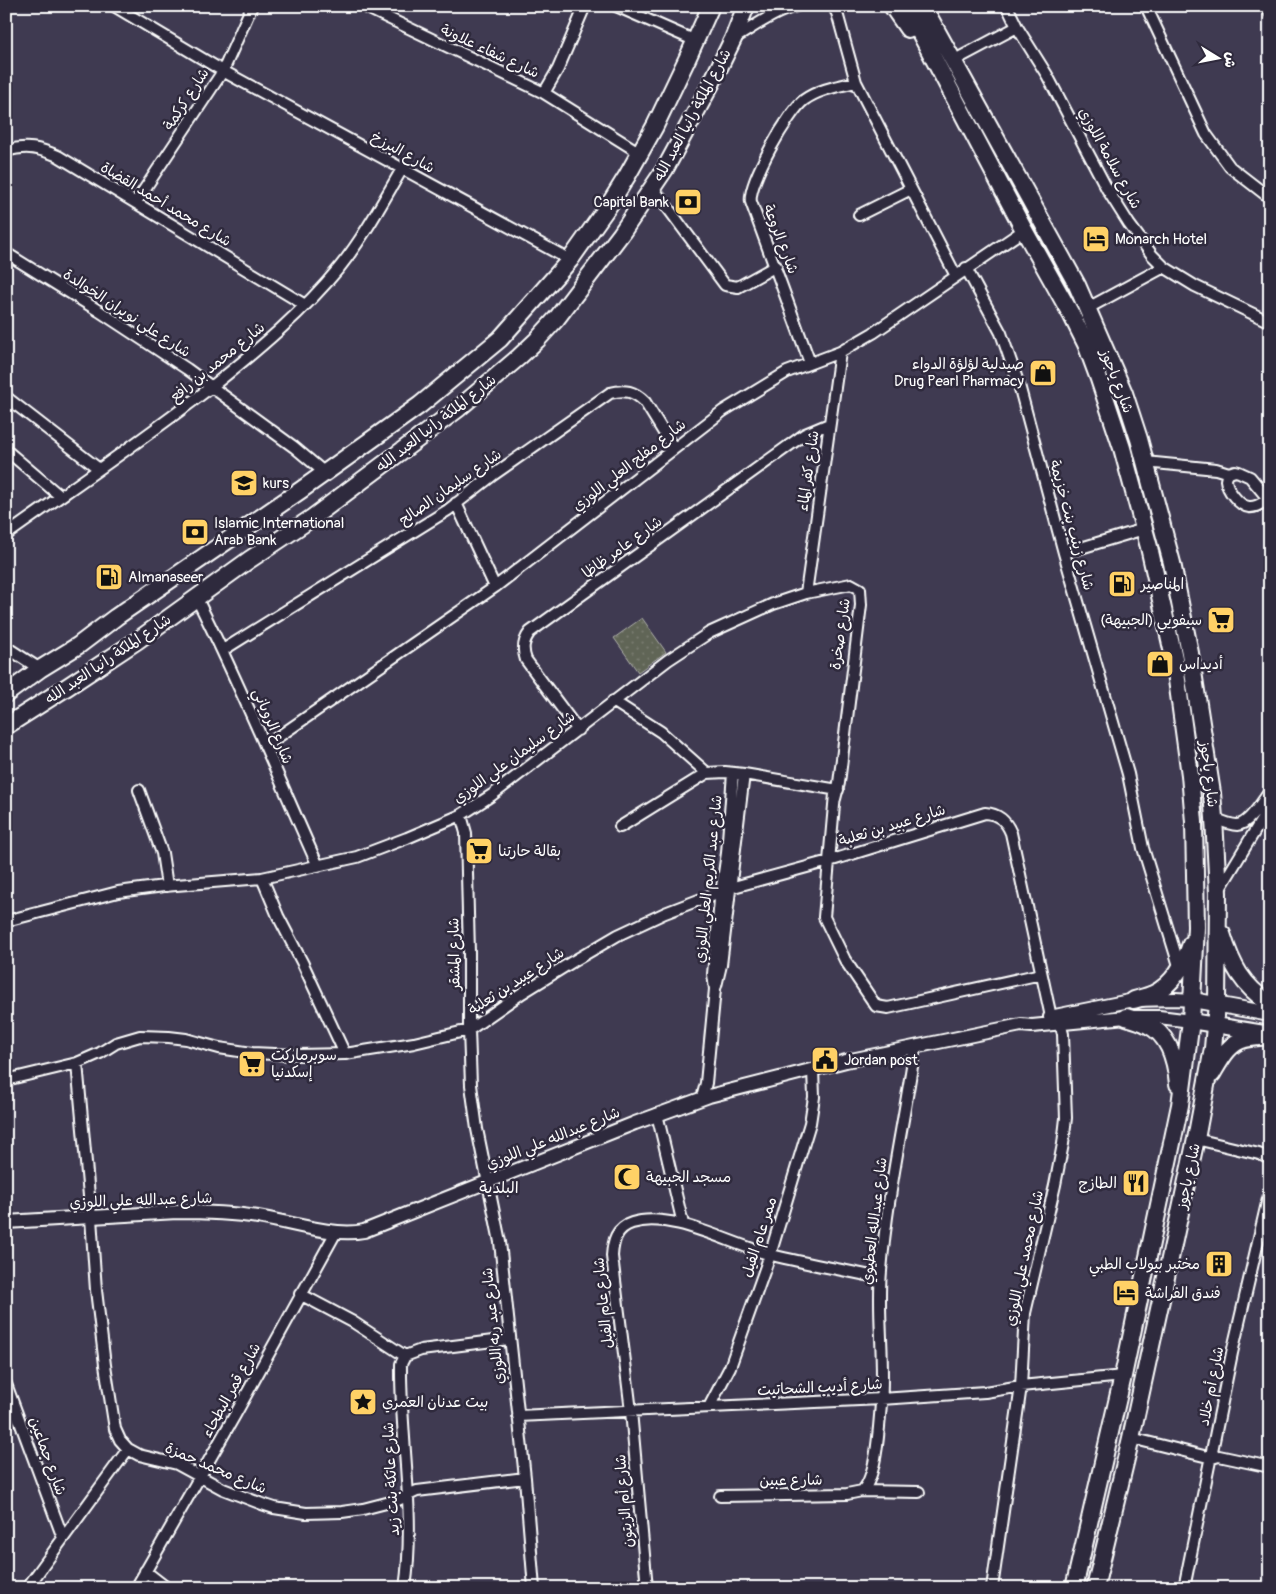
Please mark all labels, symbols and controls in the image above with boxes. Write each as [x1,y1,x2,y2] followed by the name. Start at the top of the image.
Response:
[437,20,542,83] street label: شارع شفاء علاونة
[1194,32,1244,82] north arrow
[649,46,736,185] street label: شارع الملكة رانيا العبد الله
[1221,51,1240,69] text: ش
[159,65,213,134] street label: شارع كركمة
[1073,104,1145,213] street label: شارع سلامة اللوزي
[368,127,438,178] street label: شارع البرزخ
[97,158,235,251] street label: شارع محمد أحمد القضاة
[673,187,703,217] bank icon: Capital Bank
[593,193,670,212] place label: Capital Bank
[759,202,802,277] street label: شارع الروعة
[1081,224,1111,254] hotel icon: Monarch Hotel
[1115,230,1207,249] place label: Monarch Hotel
[58,265,194,364] street label: شارع علي نويران الخوالدة
[166,318,270,407] street label: شارع محمد بن رافع
[1095,346,1137,416] street label: شارع ياجوز
[894,355,1025,391] place label: صيدلية لؤلؤة الدواء Drug Pearl Pharmacy
[1028,358,1058,388] shop icon: صيدلية لؤلؤة الدواء Drug Pearl Pharmacy
[372,370,500,476] street label: شارع الملكة رانيا العبد الله
[569,415,692,518] street label: شارع مفلح العلي اللوزي
[793,429,824,513] street label: شارع كفر الماء
[395,445,505,530] street label: شارع سليمان الصالح
[1045,458,1098,592] street label: شارع زينب بنت خزيمة
[229,468,259,498] school or university icon: kurs
[263,474,289,493] place label: kurs
[579,512,666,583] street label: شارع عامر ظاظا
[214,514,344,550] place label: Islamic International Arab Bank
[180,517,210,547] bank icon: Islamic International Arab Bank
[94,562,124,592] fuel station icon: Almanaseer
[128,568,204,587] place label: Almanaseer
[1107,569,1137,599] fuel station icon: المناصير
[1139,575,1184,594] place label: المناصير
[826,597,855,671] street label: شارع صخرة
[1206,605,1236,635] supermarket icon: سيفويي (الجبيهة)
[42,610,175,709] street label: شارع الملكة رانيا العبد الله
[1100,611,1202,633] place label: سيفويي (الجبيهة)
[1145,649,1175,679] shop icon: أديداس
[1179,655,1223,674] place label: أديداس
[245,686,297,768] street label: شارع الروياني
[450,707,581,810] street label: شارع سليمان علي اللوزي
[1195,739,1222,808] street label: شارع ياجوز
[690,794,730,964] street label: شارع عبد الكريم العلي اللوزي
[836,800,948,851] street label: شارع عبيد بن ثعلبة
[464,836,494,866] supermarket icon: بقالة حارتنا
[498,842,561,861] place label: بقالة حارتنا
[444,917,465,993] street label: شارع المشقر
[465,943,568,1020] street label: شارع عبيد بن ثعلبة
[810,1045,840,1075] public building icon: Jordan post
[271,1046,337,1082] place label: سوبرماركت إسكدنيا
[237,1049,267,1079] supermarket icon: سوبرماركت إسكدنيا
[844,1051,919,1070] place label: Jordan post
[483,1103,624,1177] street label: شارع عبدالله علي اللوزي
[1172,1141,1205,1212] street label: شارع ياجوز
[857,1156,893,1286] street label: شارع عبدالله العطيوي
[612,1162,642,1192] mosque icon: مسجد الجبيهة
[646,1168,731,1187] place label: مسجد الجبيهة
[1121,1168,1151,1198] restaurant icon: الطازج
[1078,1174,1117,1193] place label: الطازج
[479,1178,519,1198] district label: البلدية
[1001,1188,1051,1328] street label: شارع محمد علي اللوزي
[69,1189,213,1215] street label: شارع عبدالله علي اللوزي
[738,1195,782,1280] street label: ممر عام الفيل
[1204,1249,1234,1279] building icon: مختبر بيولاب الطبي
[1089,1255,1200,1277] place label: مختبر بيولاب الطبي
[589,1256,619,1349] street label: شارع عام الفيل
[478,1267,510,1385] street label: شارع عبد ربه اللوزي
[1111,1278,1141,1308] hotel icon: فندق الفراشة
[1145,1284,1221,1303] place label: فندق الفراشة
[198,1340,265,1441] street label: شارع قمر البطحاء
[1194,1345,1229,1428] street label: شارع أم خلاد
[757,1375,883,1400] street label: شارع أديب الشحاتيت
[348,1387,378,1417] place icon: بيت عدنان العمري
[382,1393,488,1413] place label: بيت عدنان العمري
[25,1414,71,1498] street label: شارع جماعين
[379,1422,404,1536] street label: شارع عاتكة بنت زيد
[162,1439,269,1498] street label: شارع محمد حمزة
[611,1453,639,1548] street label: شارع أم الزيتون
[759,1470,823,1491] street label: شارع عبين

